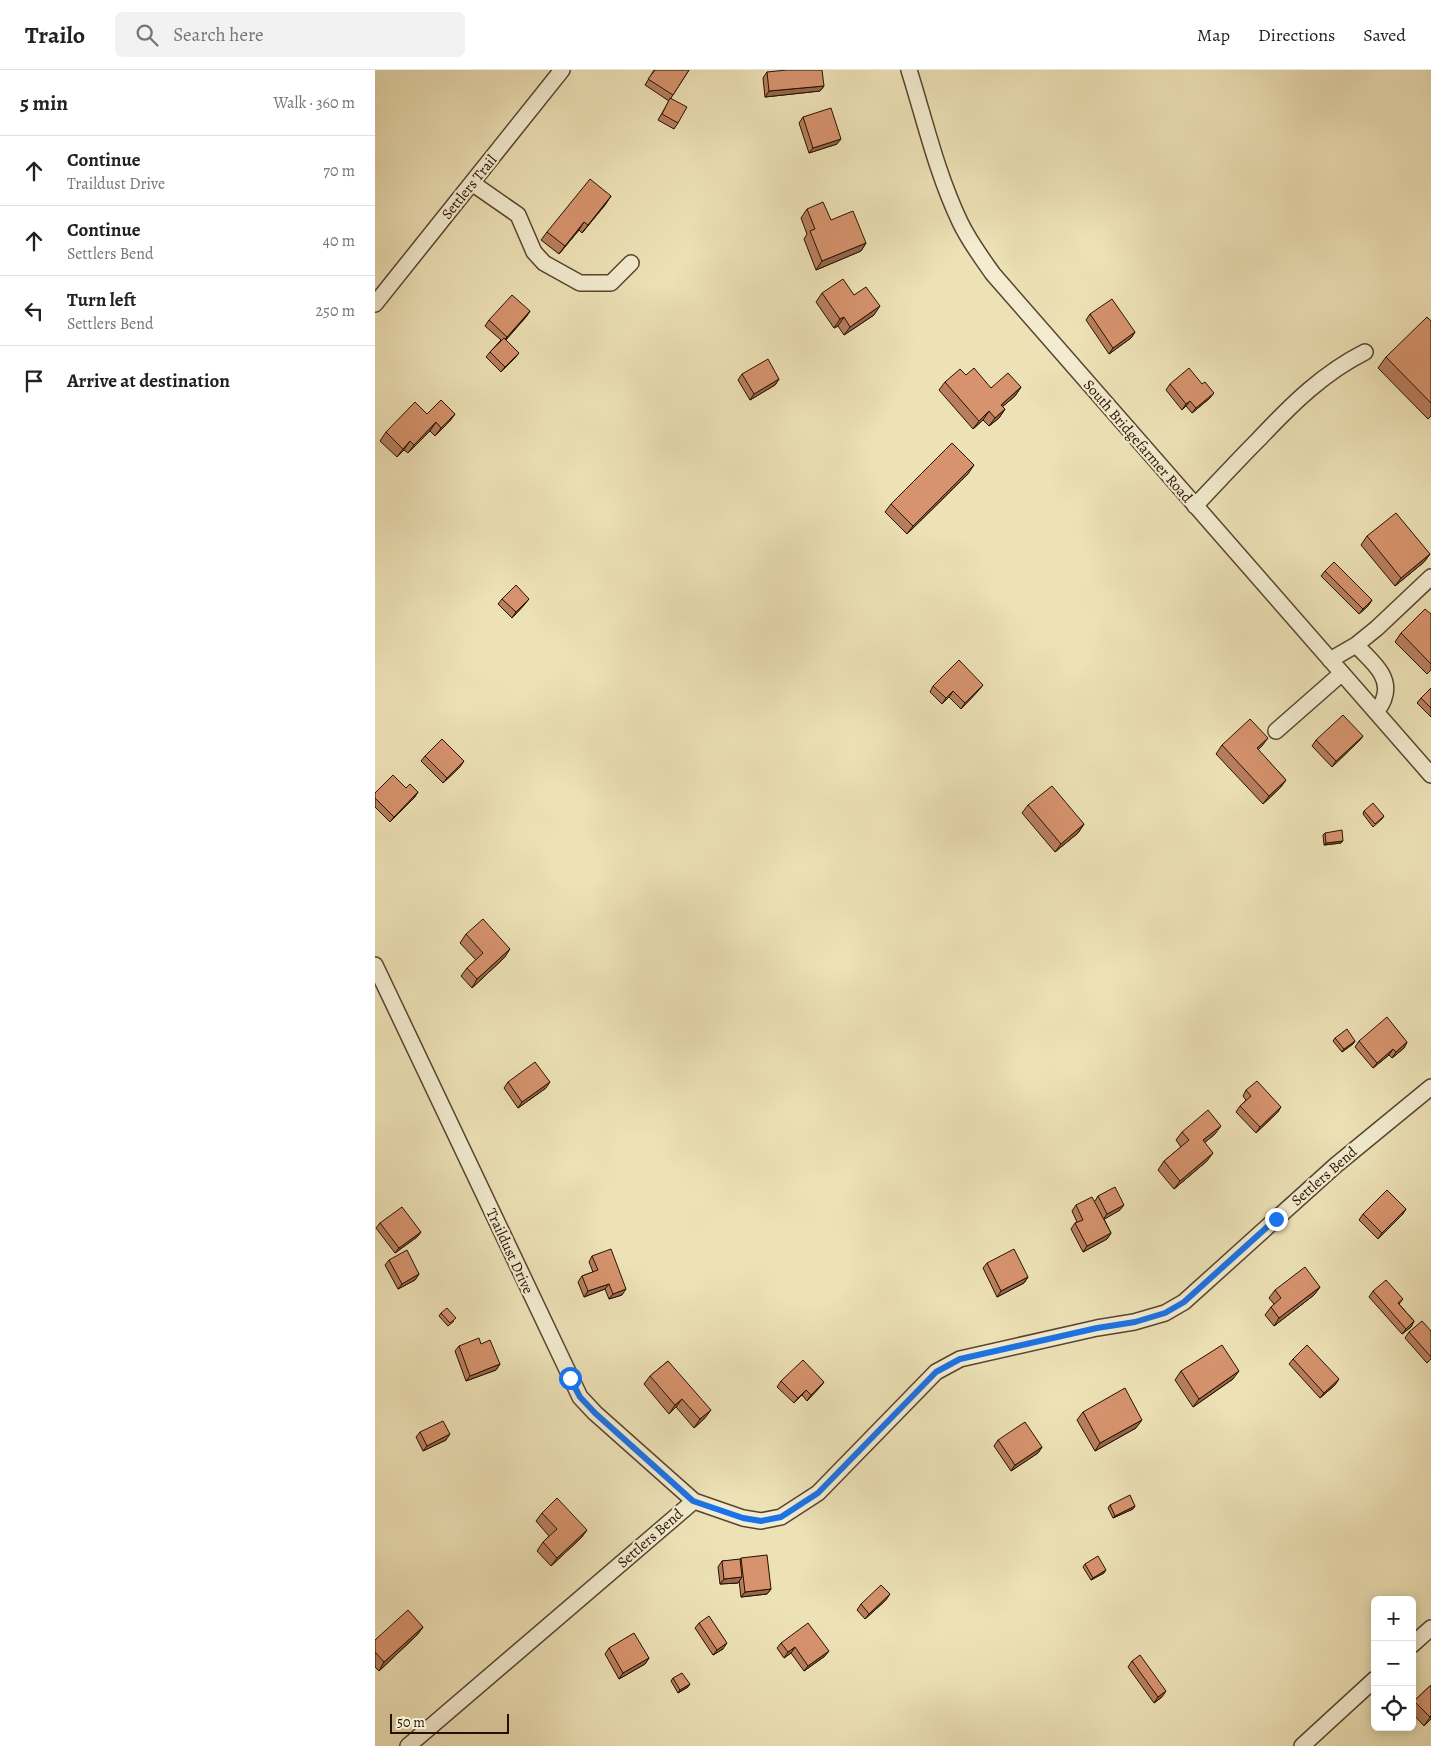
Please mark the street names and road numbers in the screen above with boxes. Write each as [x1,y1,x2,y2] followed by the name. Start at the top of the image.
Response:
[437,150,501,223] street label: Settlers Trail
[1079,375,1198,507] street label: South Bridgefarmer Road
[1287,1141,1362,1210] street label: Settlers Bend
[481,1205,539,1297] street label: Traildust Drive
[613,1503,688,1572] street label: Settlers Bend

